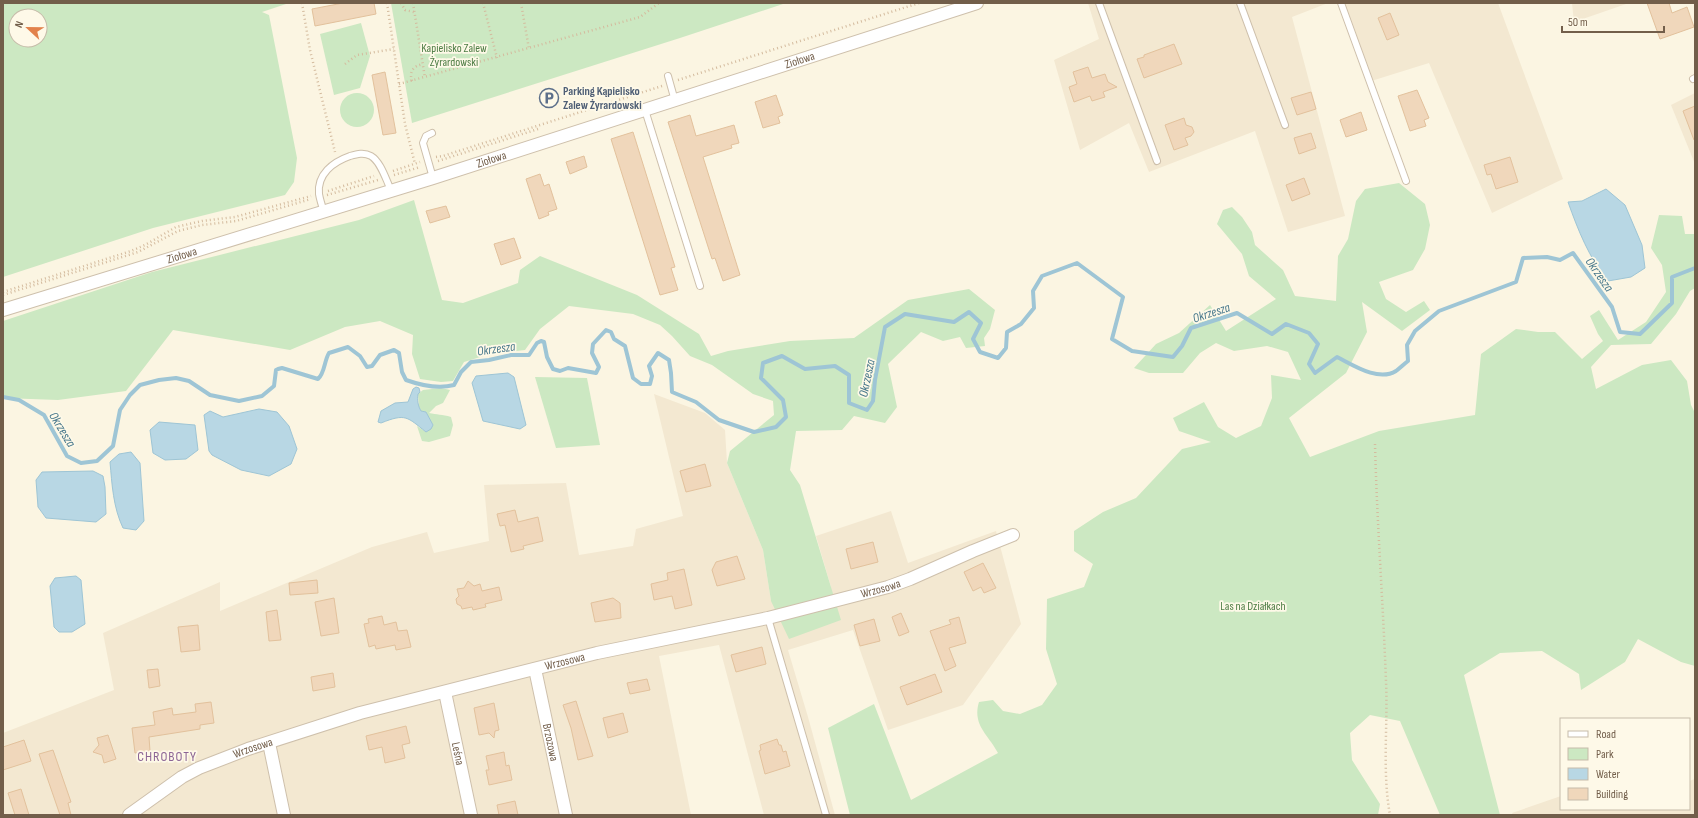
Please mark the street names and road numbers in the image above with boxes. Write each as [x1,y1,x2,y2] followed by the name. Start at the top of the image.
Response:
[783,49,817,72] street label: Ziołowa
[475,148,509,172] street label: Ziołowa
[165,244,199,267] street label: Ziołowa
[859,576,903,602] street label: Wrzosowa
[543,649,587,674] street label: Wrzosowa
[539,722,561,763] street label: Brzozowa
[231,734,275,762] street label: Wrzosowa
[448,741,467,767] street label: Leśna

